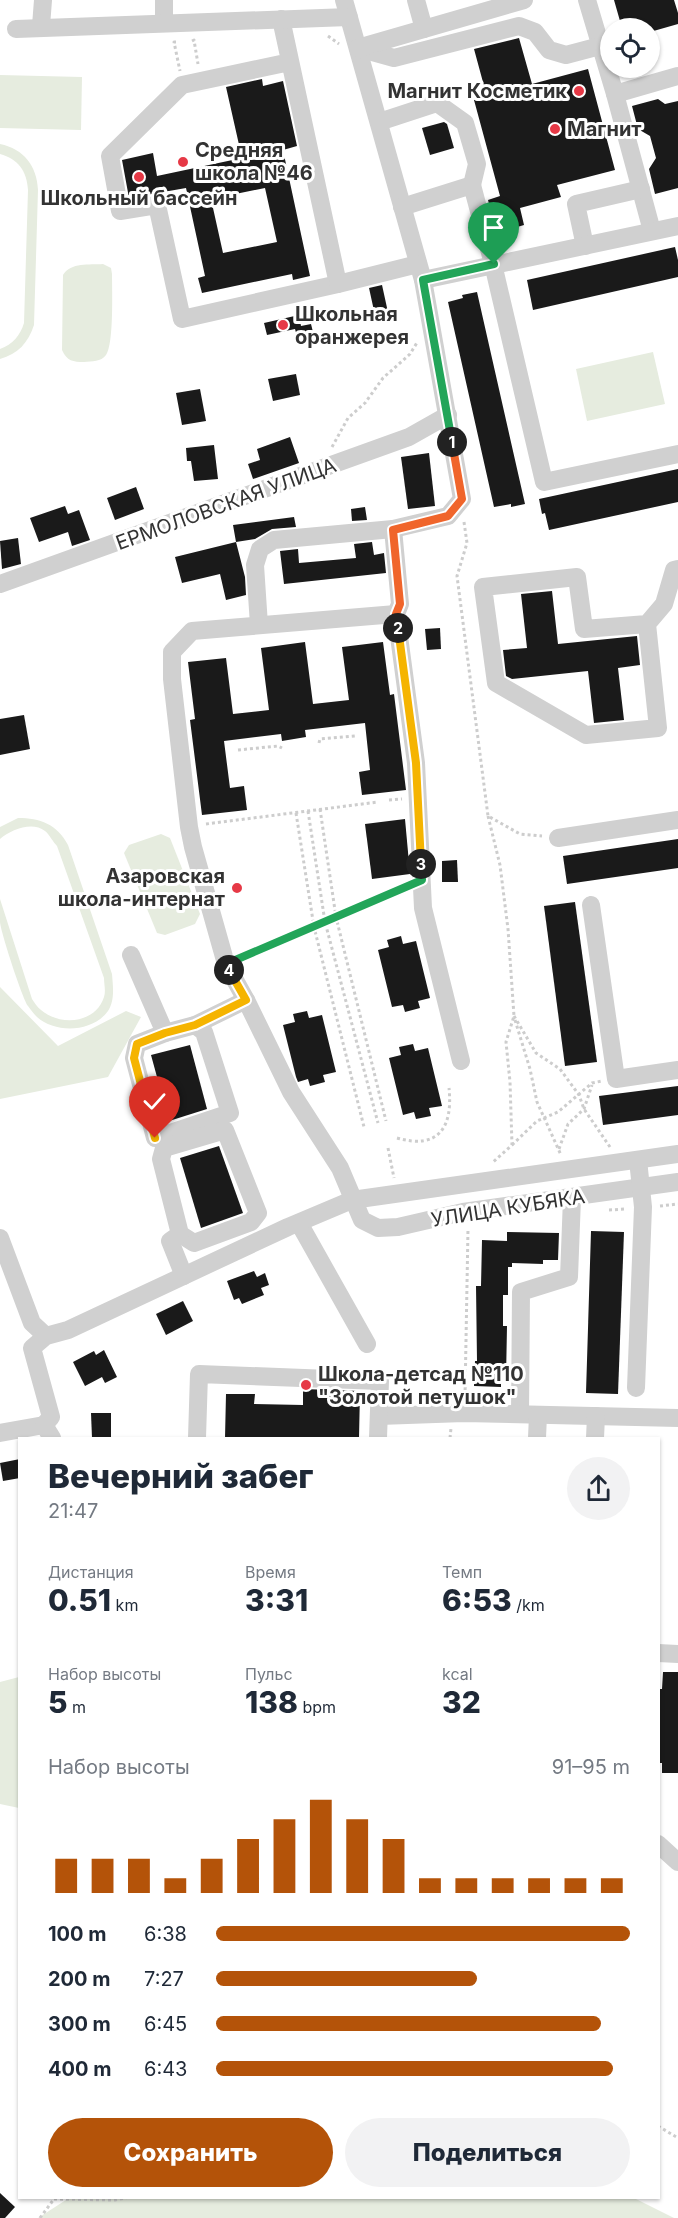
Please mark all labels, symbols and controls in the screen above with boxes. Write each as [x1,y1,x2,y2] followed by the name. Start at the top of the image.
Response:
[600,18,660,78] map controls
[600,18,660,78] button: locate
[387,79,567,103] place label: Магнит Косметик
[572,84,586,98] marker: Магнит Косметик
[567,117,642,141] place label: Магнит
[548,122,562,136] marker: Магнит
[195,138,313,185] place label: Средняя школа №46
[176,155,190,169] marker: Средняя школа №46
[132,170,146,184] marker: Школьный бассейн
[40,186,238,210] place label: Школьный бассейн
[468,202,519,264] pin
[477,211,510,244] icon: arrive
[295,302,409,349] place label: Школьная оранжерея
[276,318,290,332] marker: Школьная оранжерея
[437,427,467,457] pin: 1
[449,432,455,452] text: 1
[113,453,340,555] street label: ЕРМОЛОВСКАЯ УЛИЦА
[383,613,413,643] pin: 2
[393,618,403,638] text: 2
[406,849,436,879] pin: 3
[416,854,426,874] text: 3
[58,864,225,911] place label: Азаровская школа-интернат
[230,881,244,895] marker: Азаровская школа-интернат
[214,955,244,985] pin: 4
[224,960,234,980] text: 4
[129,1076,180,1138] pin
[138,1085,171,1118] icon: check
[429,1184,587,1232] street label: УЛИЦА КУБЯКА
[318,1362,524,1409] place label: Школа-детсад №110 "Золотой петушок"
[299,1378,313,1392] marker: Школа-детсад №110 "Золотой петушок"
[48,1456,313,1496] text: Вечерний забег
[567,1457,630,1520] button: share
[48,1499,98,1523] text: 21:47
[48,1562,134,1582] text: Дистанция
[245,1562,296,1582] text: Время
[442,1562,482,1582] text: Темп
[48,1582,111,1618] text: 0.51
[245,1582,308,1618] text: 3:31
[442,1582,512,1618] text: 6:53
[111,1595,138,1615] text: km
[512,1595,545,1615] text: /km
[48,1664,161,1684] text: Набор высоты
[245,1664,293,1684] text: Пульс
[442,1664,473,1684] text: kcal
[48,1684,68,1720] text: 5
[245,1684,298,1720] text: 138
[442,1684,481,1720] text: 32
[68,1697,86,1717] text: m
[298,1697,336,1717] text: bpm
[48,1755,190,1779] text: Набор высоты
[552,1755,630,1779] text: 91–95 m
[48,1922,107,1946] text: 100 m
[144,1922,187,1946] text: 6:38
[48,1967,111,1991] text: 200 m
[144,1967,184,1991] text: 7:27
[48,2012,111,2036] text: 300 m
[144,2012,187,2036] text: 6:45
[48,2057,112,2081] text: 400 m
[144,2057,187,2081] text: 6:43
[48,2118,333,2187] button: Сохранить
[345,2118,630,2187] button: Поделиться

